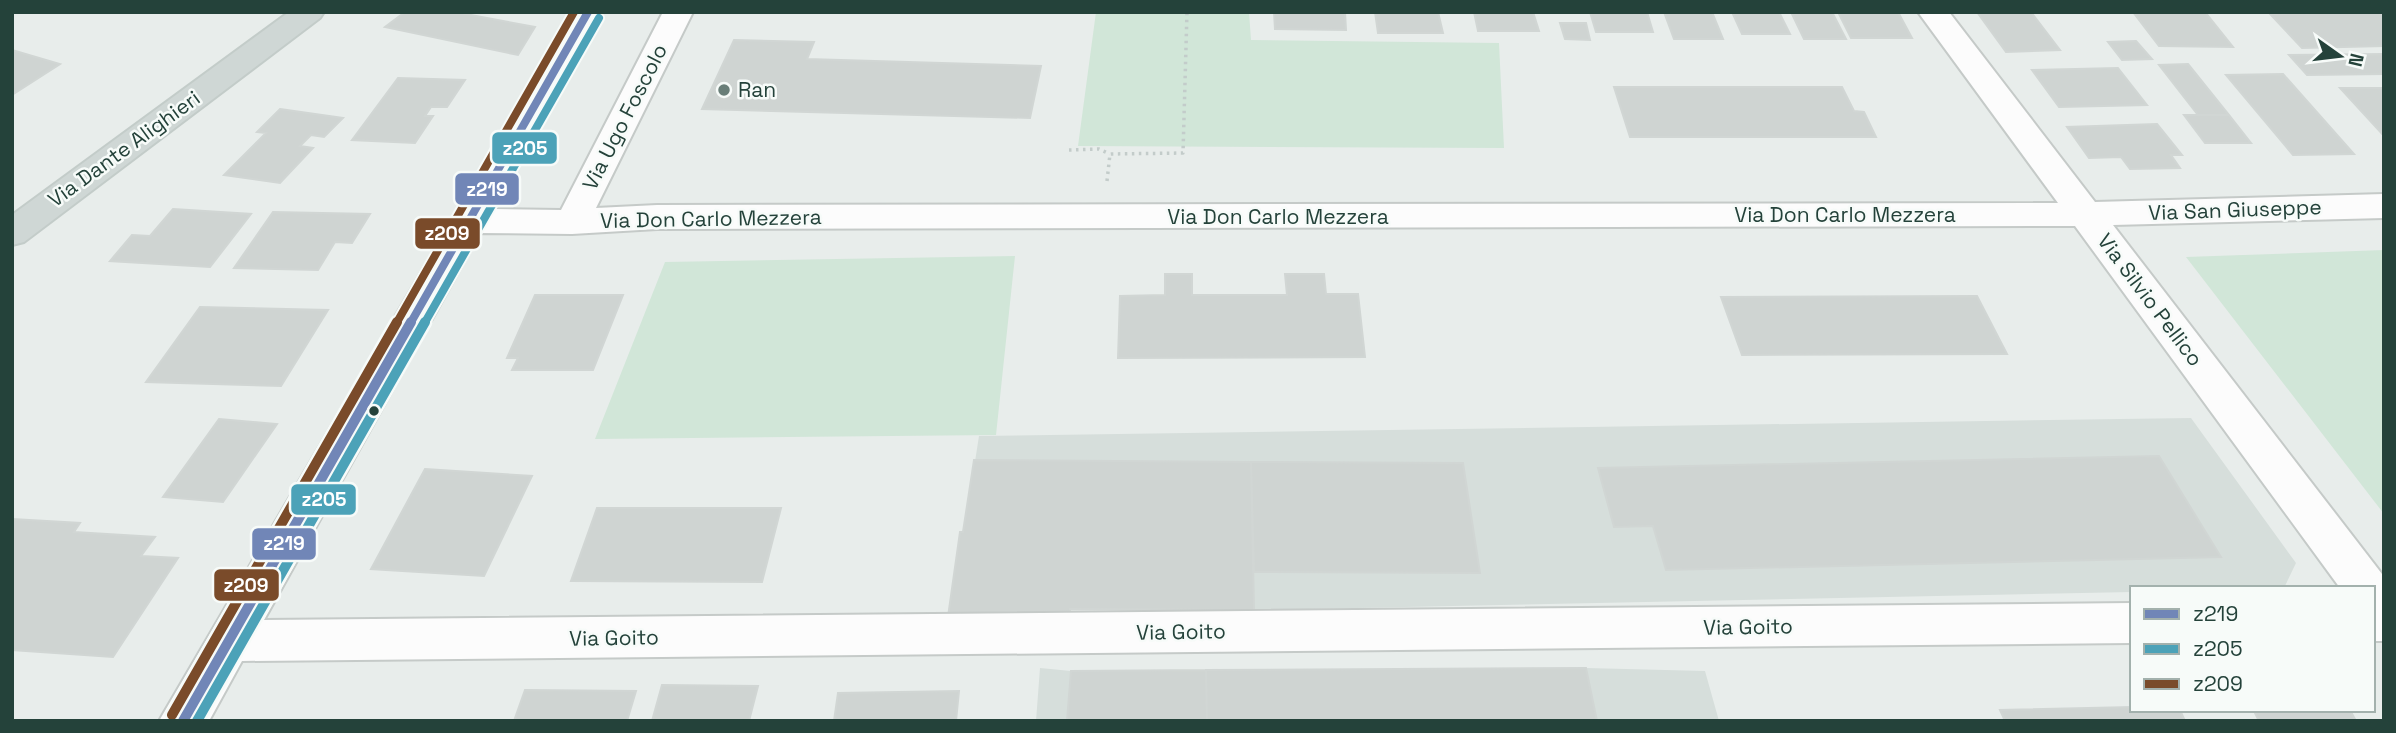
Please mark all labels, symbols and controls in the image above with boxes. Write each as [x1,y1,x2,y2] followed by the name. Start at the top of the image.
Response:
[2305,21,2375,91] north arrow
[576,39,673,194] street label: Via Ugo Foscolo
[2342,51,2370,69] text: N
[738,76,776,103] place label: Ran
[716,82,732,98] marker: Ran
[42,84,205,213] street label: Via Dante Alighieri
[491,131,558,165] line badge: z205
[503,136,547,161] text: z205
[454,172,520,206] line badge: z219
[466,177,508,202] text: z219
[2148,193,2322,226] street label: Via San Giuseppe
[1734,201,1956,228] street label: Via Don Carlo Mezzera
[600,203,822,234] street label: Via Don Carlo Mezzera
[1167,203,1389,230] street label: Via Don Carlo Mezzera
[414,217,481,250] line badge: z209
[424,221,470,246] text: z209
[2092,228,2209,371] street label: Via Silvio Pellico
[367,404,381,418] unlabelled marker
[290,483,357,516] line badge: z205
[302,487,346,512] text: z205
[251,527,317,561] line badge: z219
[263,531,305,556] text: z219
[213,568,280,602] line badge: z209
[223,573,269,598] text: z209
[2130,586,2375,712] legend
[2193,600,2238,627] text: z219
[1703,612,1793,641] street label: Via Goito
[1136,617,1226,646] street label: Via Goito
[569,623,659,652] street label: Via Goito
[2193,635,2243,662] text: z205
[2193,670,2243,697] text: z209

